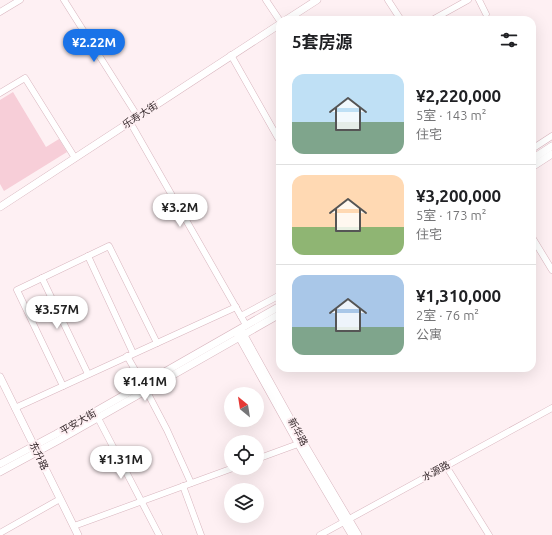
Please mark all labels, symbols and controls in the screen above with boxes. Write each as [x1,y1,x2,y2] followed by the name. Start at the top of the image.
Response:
[61,29,127,63] pin: ¥2.22M
[498,29,520,51] icon: filters
[292,32,353,51] text: 5套房源
[72,35,116,49] text: ¥2.22M
[416,86,501,105] text: ¥2,220,000
[324,90,372,138] icon: home
[120,99,160,131] street label: 乐寿大街
[416,108,486,122] text: 5室 · 143 m²
[416,127,442,141] text: 住宅
[416,186,501,205] text: ¥3,200,000
[324,191,372,239] icon: home
[152,194,208,228] pin: ¥3.2M
[162,200,198,214] text: ¥3.2M
[416,208,486,222] text: 5室 · 173 m²
[416,227,442,241] text: 住宅
[416,286,501,305] text: ¥1,310,000
[324,291,372,339] icon: home
[24,296,90,330] pin: ¥3.57M
[35,302,79,316] text: ¥3.57M
[416,308,479,322] text: 2室 · 76 m²
[416,327,442,341] text: 公寓
[112,368,178,402] pin: ¥1.41M
[123,374,167,388] text: ¥1.41M
[224,387,264,427] north arrow
[224,387,264,523] map controls
[58,407,98,437] street label: 平安大街
[286,416,310,448] street label: 新华路
[224,435,264,475] button: locate
[27,440,51,472] street label: 东升路
[88,446,154,480] pin: ¥1.31M
[99,452,143,466] text: ¥1.31M
[420,459,452,483] street label: 水源路
[224,483,264,523] button: layers

